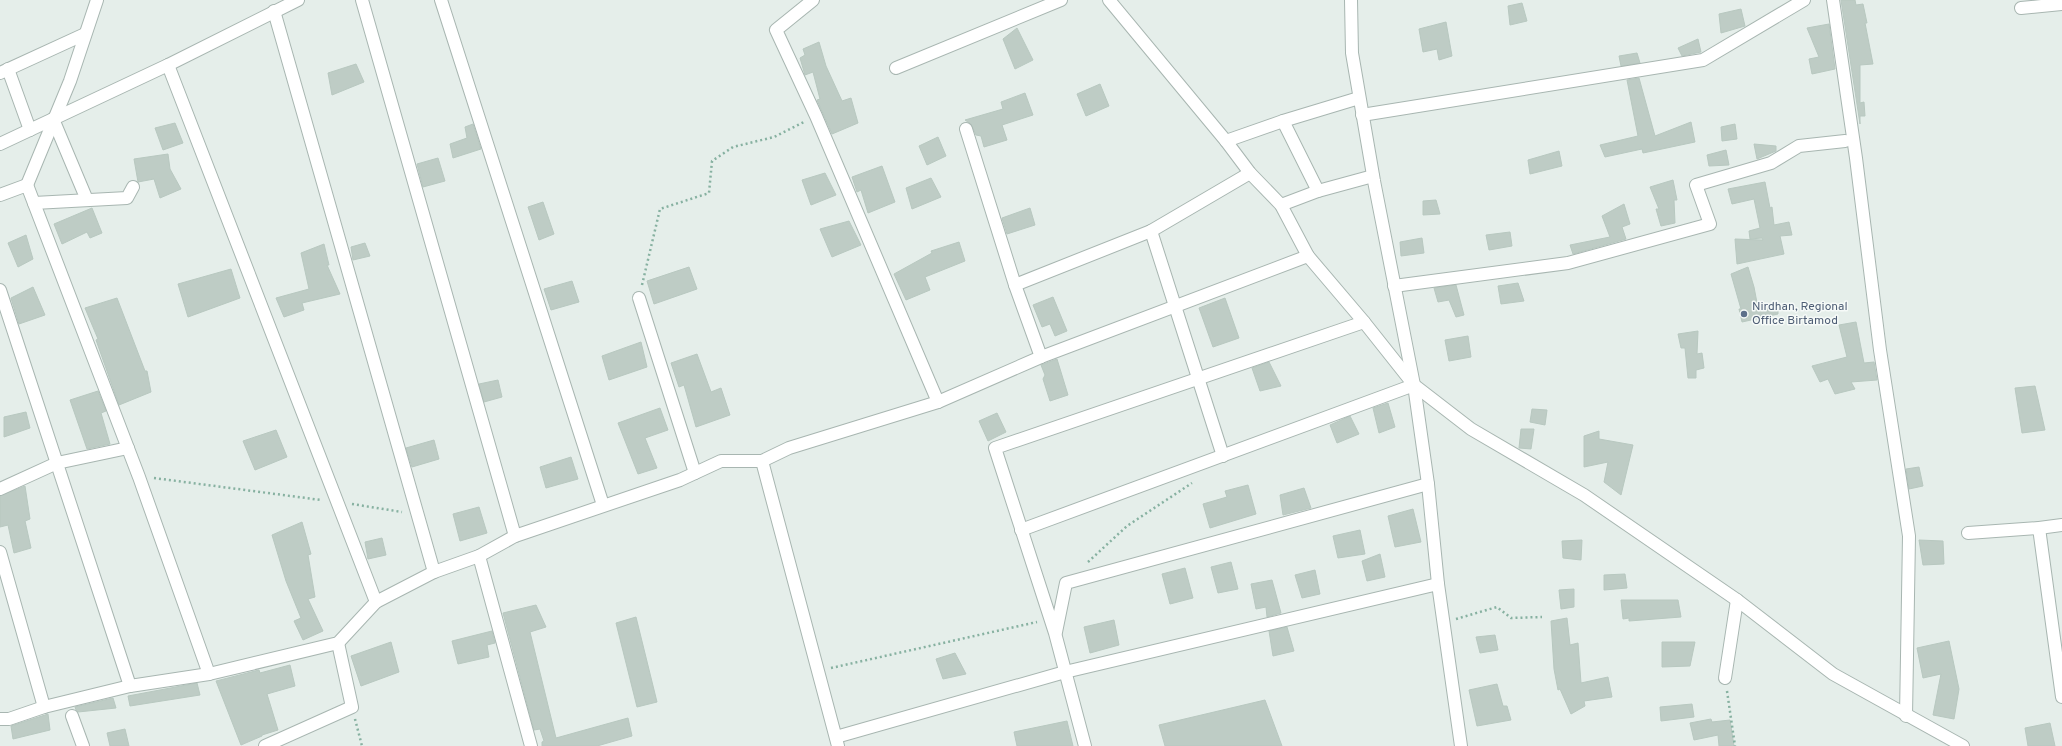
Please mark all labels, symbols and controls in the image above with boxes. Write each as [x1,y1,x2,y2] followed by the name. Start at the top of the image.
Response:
[1752,299,1848,329] place label: Nirdhan, Regional Office Birtamod
[1739,309,1749,319] marker: Nirdhan, Regional Office Birtamod

